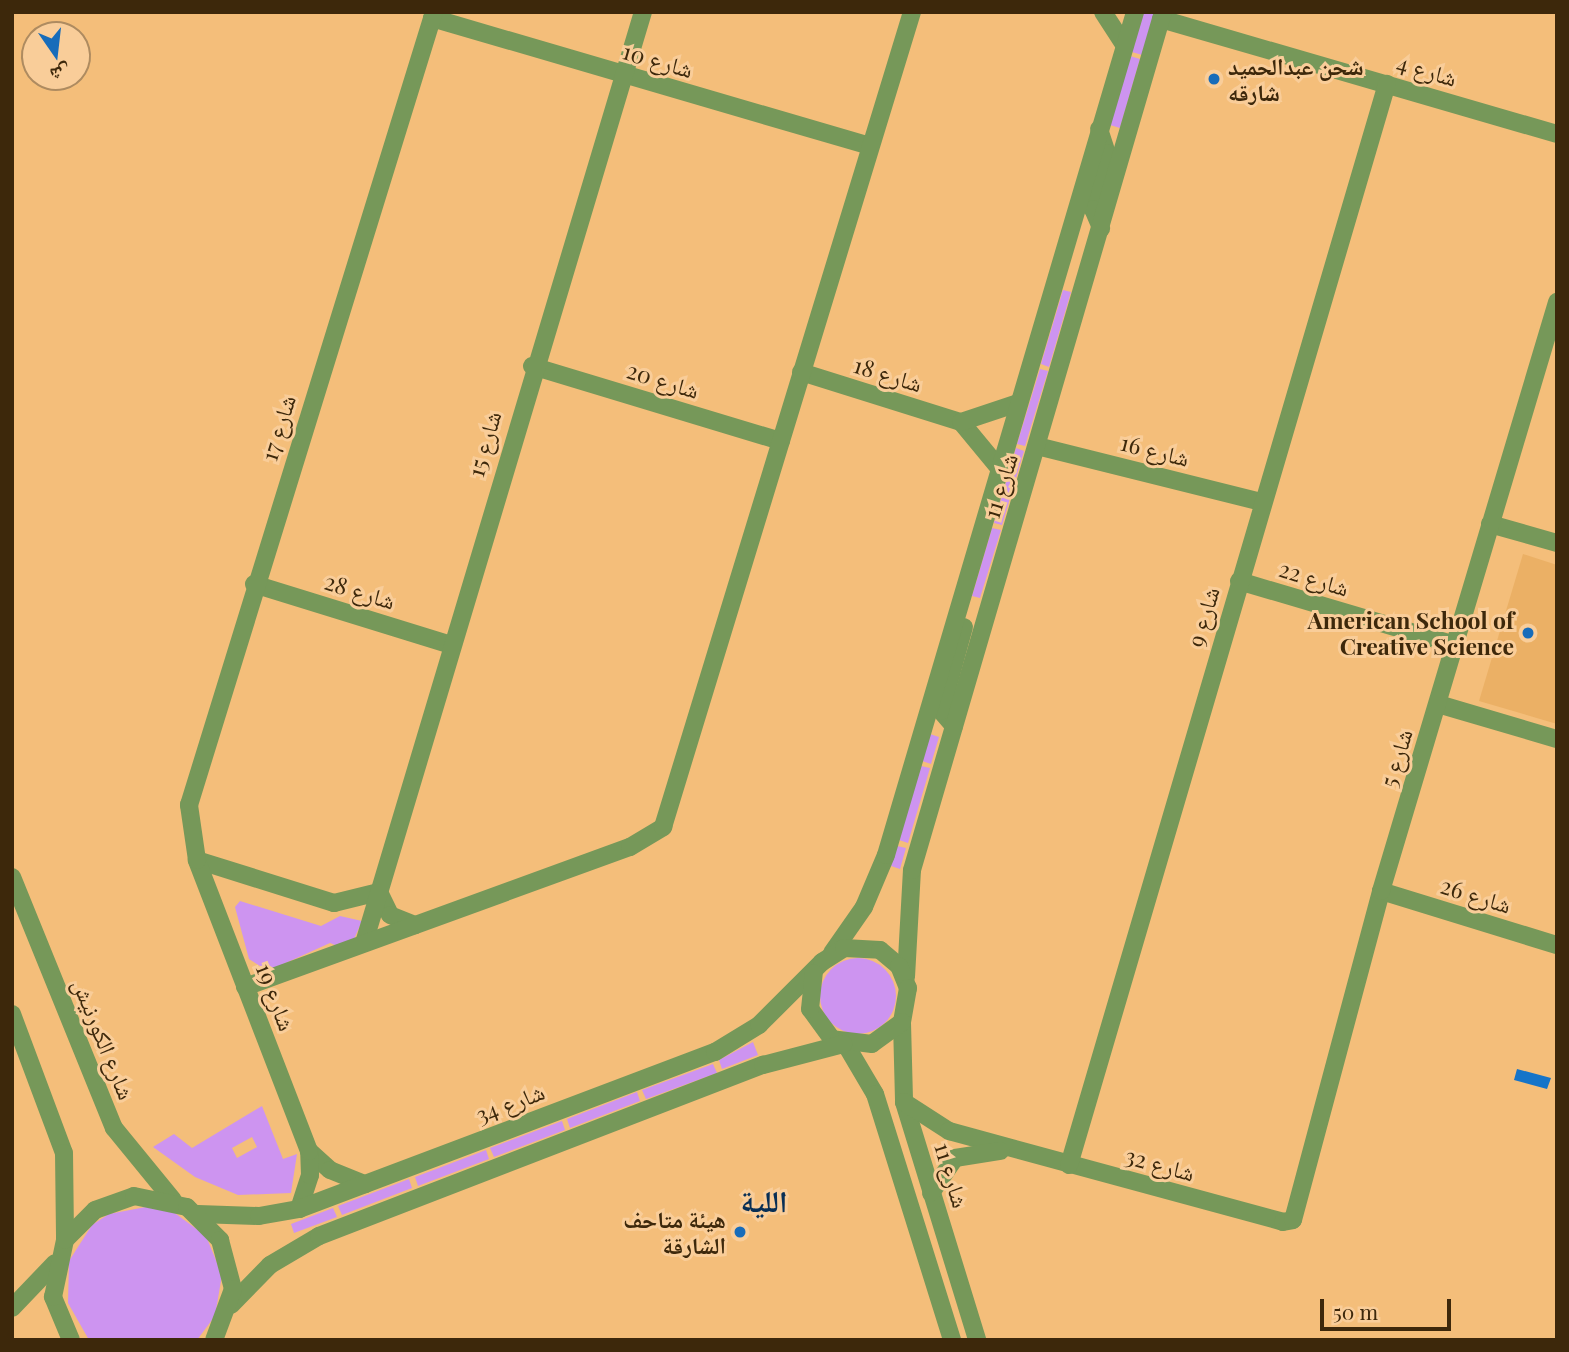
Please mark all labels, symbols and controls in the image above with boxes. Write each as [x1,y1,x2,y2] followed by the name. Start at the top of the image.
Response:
[21,21,91,91] north arrow
[620,37,696,83] street label: شارع 10
[1394,48,1460,92] street label: شارع 4
[1228,52,1364,106] place label: شحن عبدالحميد شارقه
[48,59,74,89] text: ش
[1206,71,1222,87] marker: شحن عبدالحميد شارقه
[851,351,925,397] street label: شارع 18
[623,356,703,404] street label: شارع 20
[255,392,301,464] street label: شارع 17
[461,408,507,480] street label: شارع 15
[1118,428,1192,472] street label: شارع 16
[977,450,1023,522] street label: شارع 11
[1276,554,1352,602] street label: شارع 22
[321,567,399,615] street label: شارع 28
[1181,584,1225,650] street label: شارع 9
[1307,606,1514,660] place label: American School of Creative Science
[1520,625,1536,641] marker: American School of Creative Science
[1374,726,1418,790] street label: شارع 5
[1437,871,1515,919] street label: شارع 26
[251,960,301,1034] street label: شارع 19
[67,974,141,1104] street label: شارع الكورنيش
[472,1077,548,1129] street label: شارع 34
[929,1139,975,1211] street label: شارع 11
[1122,1142,1198,1186] street label: شارع 32
[740,1182,788,1218] district label: اللية
[623,1205,726,1259] place label: هيئة متاحف الشارقة
[732,1224,748,1240] marker: هيئة متاحف الشارقة
[1324,1286,1455,1330] scale bar
[1333,1297,1378,1325] text: 50 m

